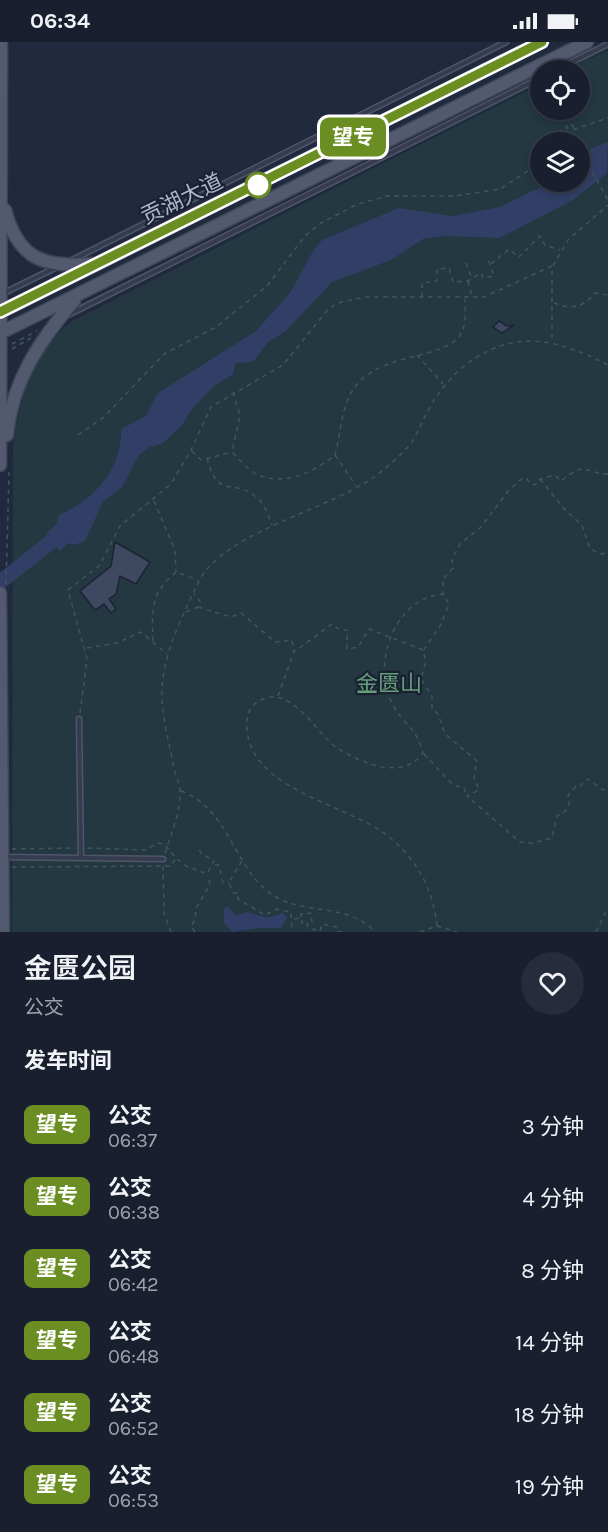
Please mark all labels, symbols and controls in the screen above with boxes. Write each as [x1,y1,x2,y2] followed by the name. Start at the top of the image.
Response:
[30,8,90,34] text: 06:34
[530,60,590,192] map controls
[530,60,590,120] button: locate
[326,118,380,157] line badge: 望专
[332,125,374,149] text: 望专
[530,132,590,192] button: layers
[137,168,227,230] street label: 贡湖大道
[245,172,271,198] unlabelled marker
[356,671,422,697] park label: 金匮山
[24,952,136,985] text: 金匮公园
[521,952,584,1015] button: heart
[24,996,64,1019] text: 公交
[24,1048,112,1074] text: 发车时间
[108,1103,152,1129] text: 公交
[36,1112,78,1136] text: 望专
[522,1114,584,1140] text: 3 分钟
[108,1129,157,1152] text: 06:37
[108,1175,152,1201] text: 公交
[36,1184,78,1208] text: 望专
[522,1186,584,1212] text: 4 分钟
[108,1201,160,1224] text: 06:38
[108,1247,152,1273] text: 公交
[36,1256,78,1280] text: 望专
[521,1258,584,1284] text: 8 分钟
[108,1273,159,1296] text: 06:42
[108,1319,152,1345] text: 公交
[36,1328,78,1352] text: 望专
[515,1330,584,1356] text: 14 分钟
[108,1345,159,1368] text: 06:48
[108,1391,152,1417] text: 公交
[36,1400,78,1424] text: 望专
[514,1402,584,1428] text: 18 分钟
[108,1417,159,1440] text: 06:52
[108,1463,152,1489] text: 公交
[36,1472,78,1496] text: 望专
[515,1474,584,1500] text: 19 分钟
[108,1489,159,1512] text: 06:53

